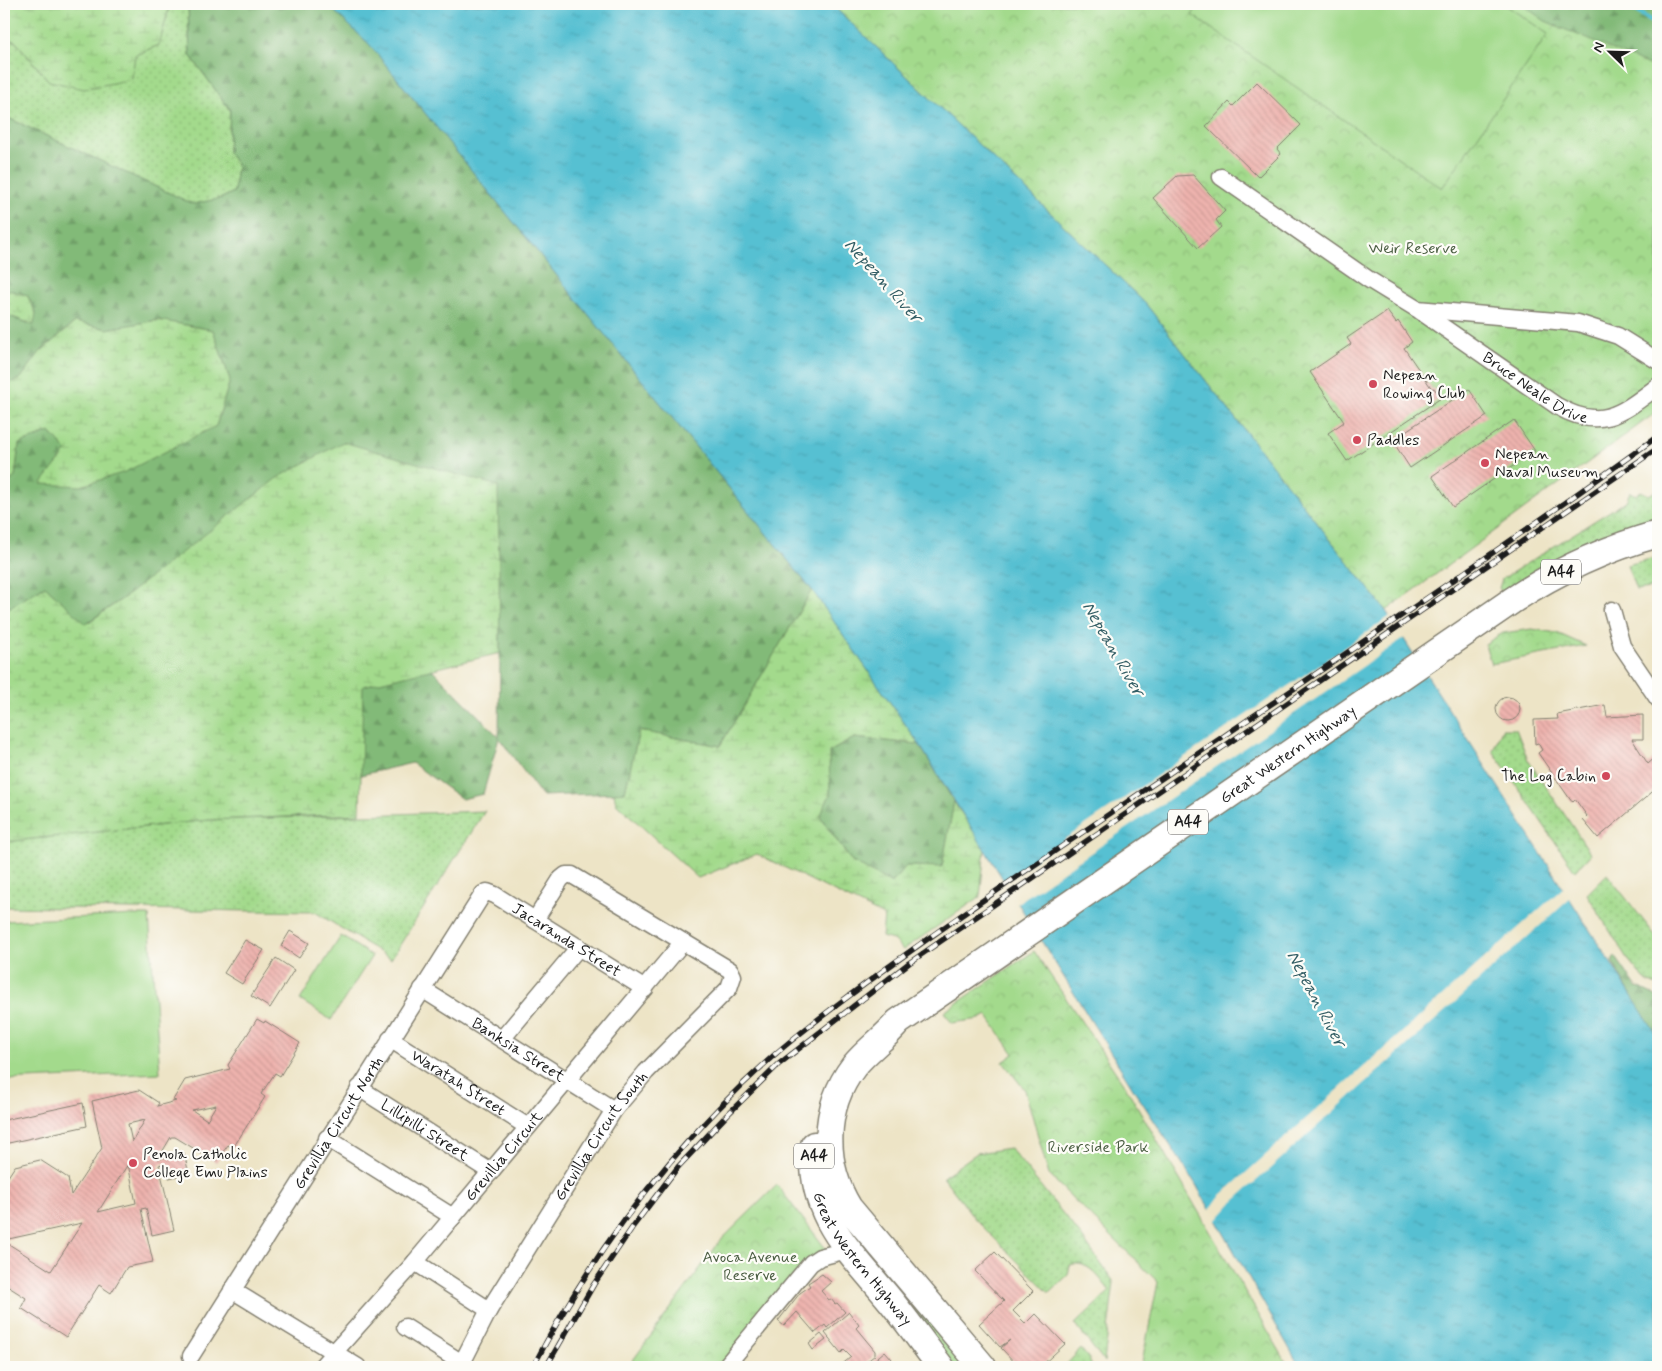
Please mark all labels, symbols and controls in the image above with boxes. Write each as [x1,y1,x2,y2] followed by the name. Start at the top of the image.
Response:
[1584,28,1634,78] north arrow
[1589,40,1609,55] text: N
[839,234,929,330] water label: Nepean River
[1368,238,1458,259] park label: Weir Reserve
[1478,347,1590,428] street label: Bruce Neale Drive
[1383,365,1465,404] place label: Nepean Rowing Club
[1367,378,1379,390] marker: Nepean Rowing Club
[1367,430,1419,451] place label: Paddles
[1351,434,1363,446] marker: Paddles
[1495,444,1598,483] place label: Nepean Naval Museum
[1479,457,1491,469] marker: Nepean Naval Museum
[1541,560,1581,584] road number: A44
[1076,597,1151,703] water label: Nepean River
[1216,700,1360,809] street label: Great Western Highway
[1501,766,1596,787] place label: The Log Cabin
[1600,770,1612,782] marker: The Log Cabin
[1168,810,1208,834] road number: A44
[508,898,625,982] street label: Jacaranda Street
[1281,947,1353,1054] water label: Nepean River
[468,1013,570,1087] street label: Banksia Street
[407,1045,510,1121] street label: Waratah Street
[289,1052,388,1193] street label: Grevillia Circuit North
[549,1067,653,1205] street label: Grevillia Circuit South
[377,1094,473,1166] street label: Lillipilli Street
[460,1106,548,1205] street label: Grevillia Circuit
[1048,1137,1148,1158] park label: Riverside Park
[143,1144,268,1183] place label: Penola Catholic College Emu Plains
[794,1144,834,1168] road number: A44
[127,1157,139,1169] marker: Penola Catholic College Emu Plains
[808,1189,917,1330] street label: Great Western Highway
[702,1247,798,1286] park label: Avoca Avenue Reserve

